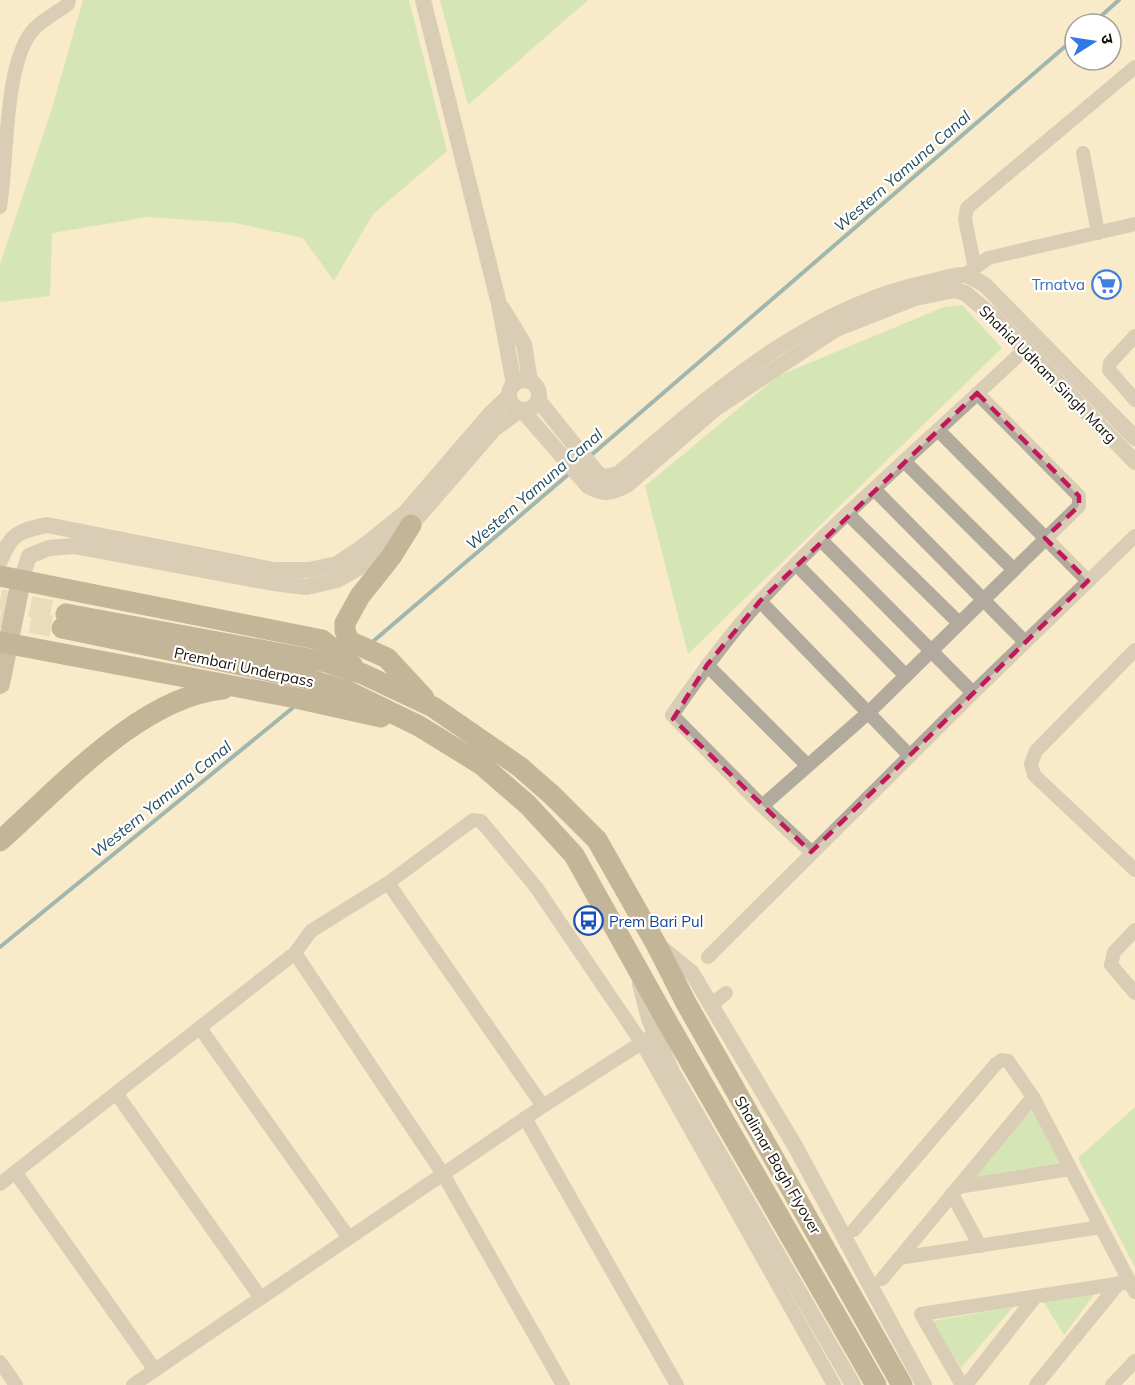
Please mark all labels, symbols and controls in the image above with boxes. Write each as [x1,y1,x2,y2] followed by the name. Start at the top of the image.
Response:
[1063,12,1123,72] north arrow
[1097,32,1119,46] text: उ
[830,106,975,236] water label: Western Yamuna Canal
[1090,268,1122,300] supermarket icon: Trnatva
[1032,275,1085,294] place label: Trnatva
[975,301,1121,447] street label: Shahid Udham Singh Marg
[462,424,607,554] water label: Western Yamuna Canal
[172,643,316,691] street label: Prembari Underpass
[87,736,235,862] water label: Western Yamuna Canal
[572,905,604,937] bus stop icon: Prem Bari Pul
[609,912,703,931] place label: Prem Bari Pul
[731,1092,826,1238] street label: Shalimar Bagh Flyover

